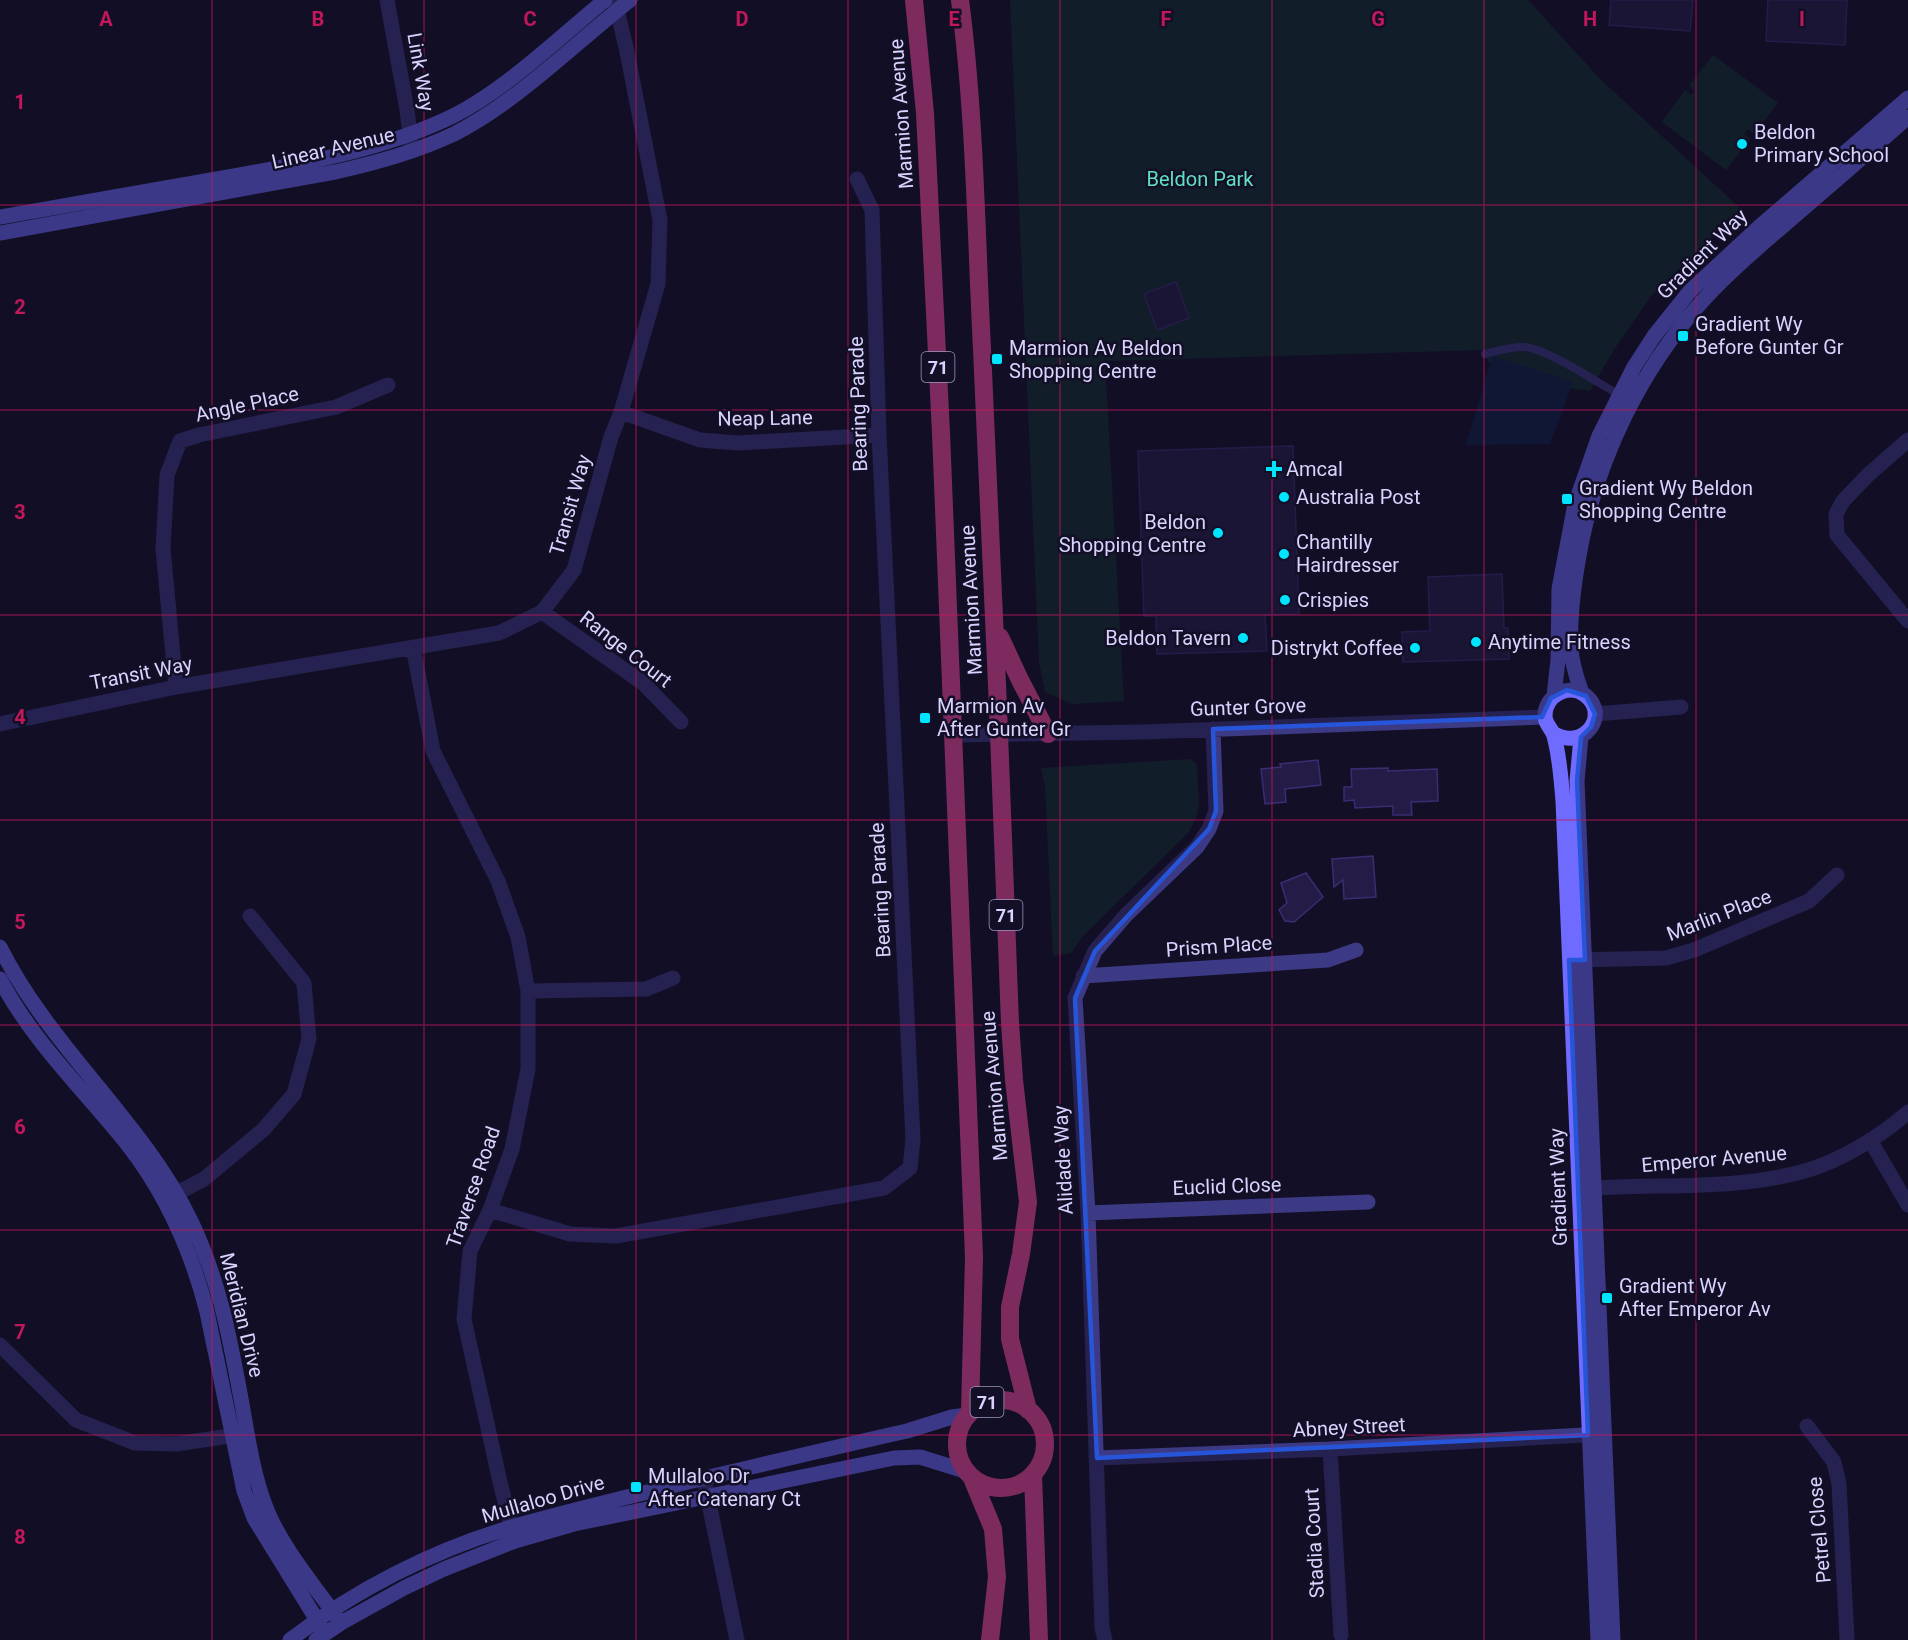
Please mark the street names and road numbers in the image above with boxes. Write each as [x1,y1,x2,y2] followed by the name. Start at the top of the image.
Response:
[402,31,440,114] street label: Link Way
[884,38,918,190] street label: Marmion Avenue
[269,122,397,174] street label: Linear Avenue
[1652,203,1753,304] street label: Gradient Way
[844,336,872,472] street label: Bearing Parade
[922,352,954,382] road number: 71
[193,381,301,427] street label: Angle Place
[717,405,813,431] street label: Neap Lane
[544,451,596,558] street label: Transit Way
[955,524,987,676] street label: Marmion Avenue
[575,606,677,692] street label: Range Court
[88,651,195,695] street label: Transit Way
[1190,693,1306,721] street label: Gunter Grove
[864,822,896,958] street label: Bearing Parade
[1663,884,1775,946] street label: Marlin Place
[990,900,1022,930] road number: 71
[1165,930,1273,962] street label: Prism Place
[975,1010,1013,1162] street label: Marmion Avenue
[1048,1104,1078,1215] street label: Alidade Way
[441,1123,505,1251] street label: Traverse Road
[1544,1127,1572,1246] street label: Gradient Way
[1640,1141,1788,1177] street label: Emperor Avenue
[1172,1172,1282,1200] street label: Euclid Close
[215,1250,269,1380] street label: Meridian Drive
[970,1387,1004,1417] road number: 71
[1292,1412,1406,1442] street label: Abney Street
[479,1470,607,1528] street label: Mullaloo Drive
[1802,1476,1836,1584] street label: Petrel Close
[1299,1487,1329,1599] street label: Stadia Court

